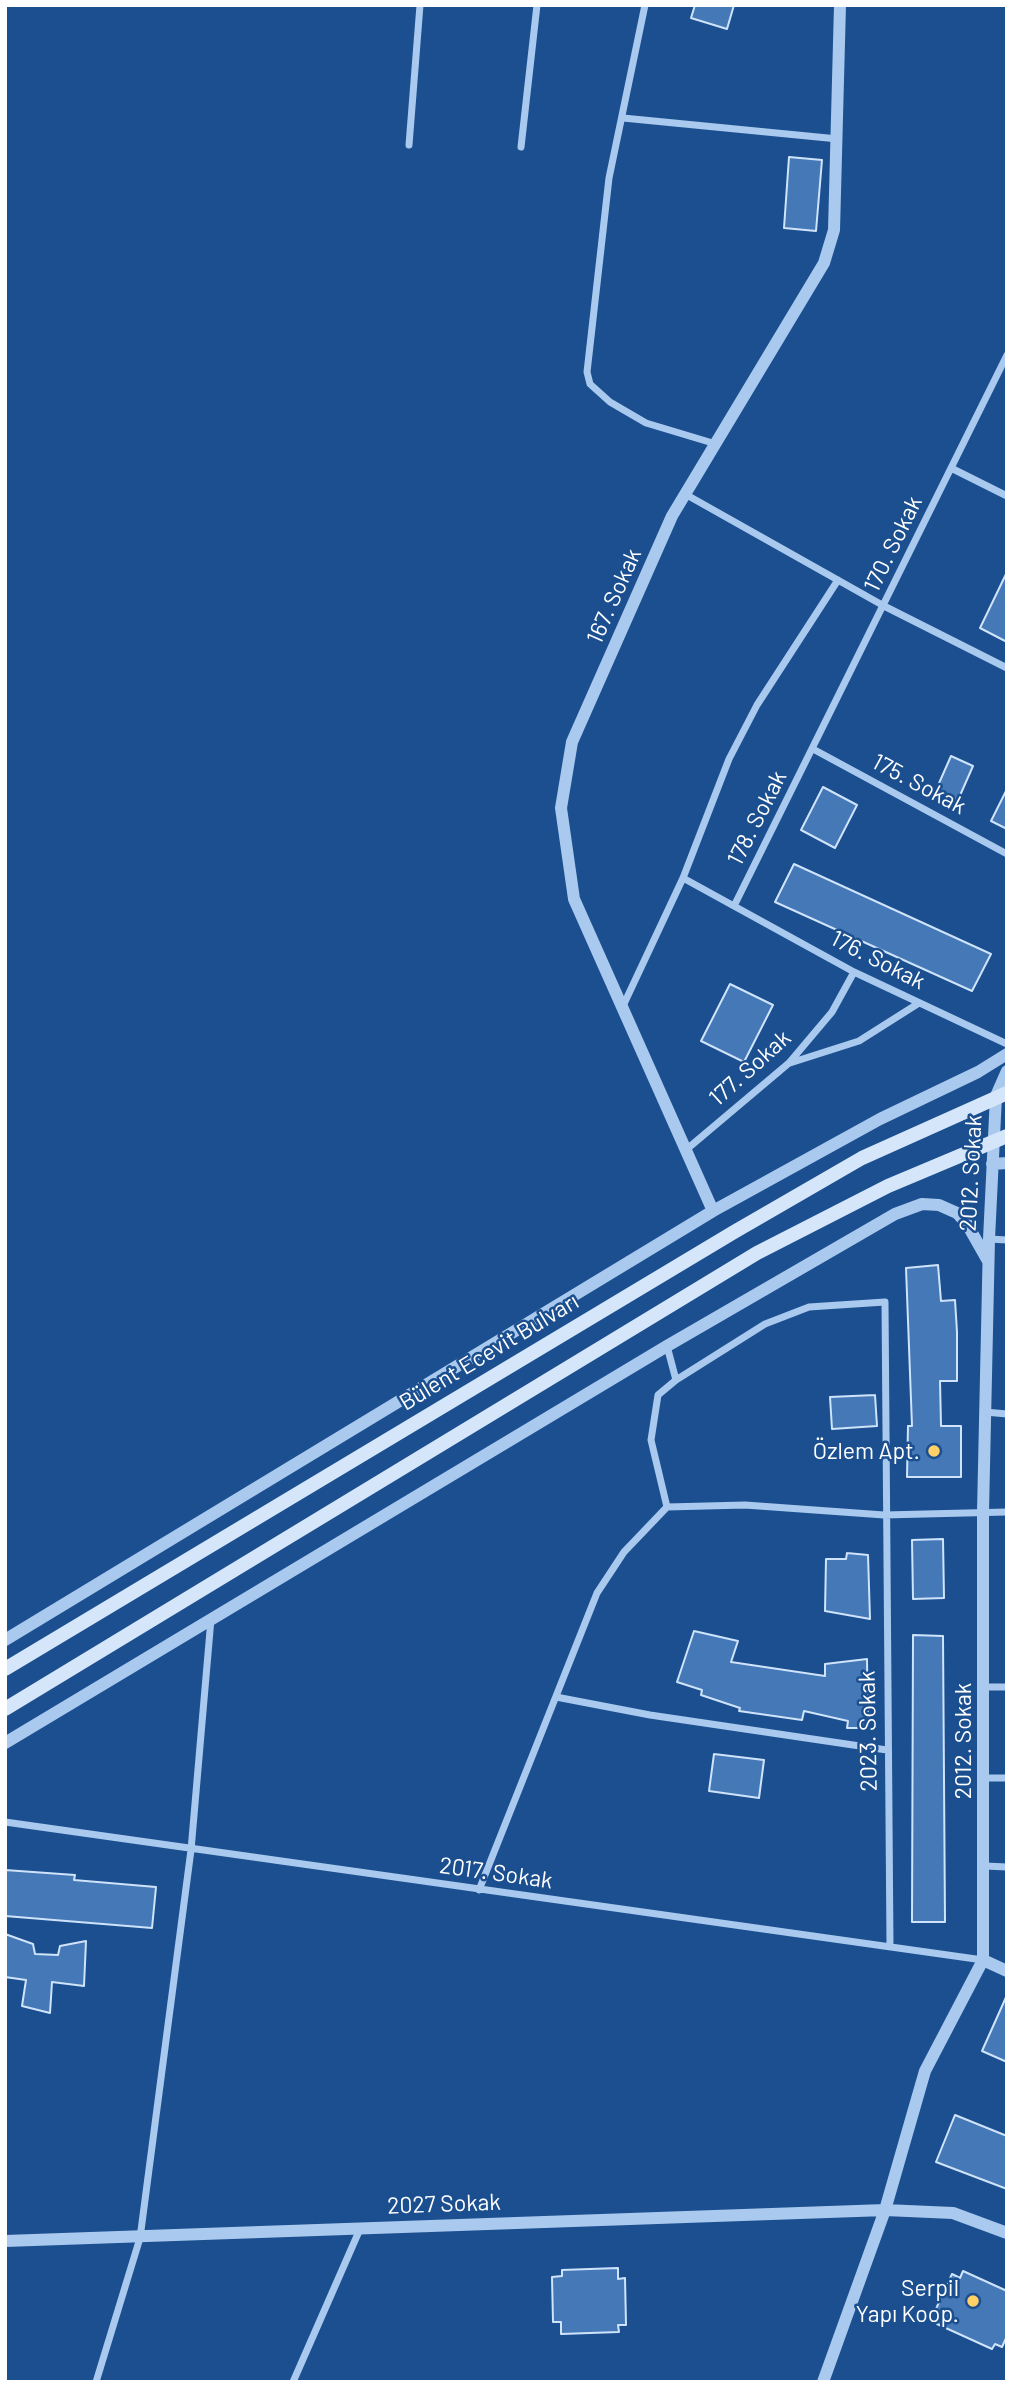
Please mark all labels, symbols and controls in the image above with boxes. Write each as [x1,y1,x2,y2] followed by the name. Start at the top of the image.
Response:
[858,491,928,597] street label: 170. Sokak
[581,544,647,648] street label: 167. Sokak
[867,748,971,820] street label: 175. Sokak
[721,766,793,870] street label: 178. Sokak
[826,924,930,996] street label: 176. Sokak
[703,1024,797,1112] street label: 177. Sokak
[954,1114,988,1232] street label: 2012. Sokak
[394,1288,584,1416] street label: Bülent Ecevit Bulvarı
[813,1437,920,1465] place label: Özlem Apt.
[926,1443,942,1459] marker: Özlem Apt.
[853,1670,883,1792] street label: 2023. Sokak
[949,1683,977,1799] street label: 2012. Sokak
[438,1851,554,1895] street label: 2017. Sokak
[387,2188,501,2220] street label: 2027 Sokak
[856,2274,959,2328] place label: Serpil Yapı Koop.
[965,2293,981,2309] marker: Serpil Yapı Koop.

